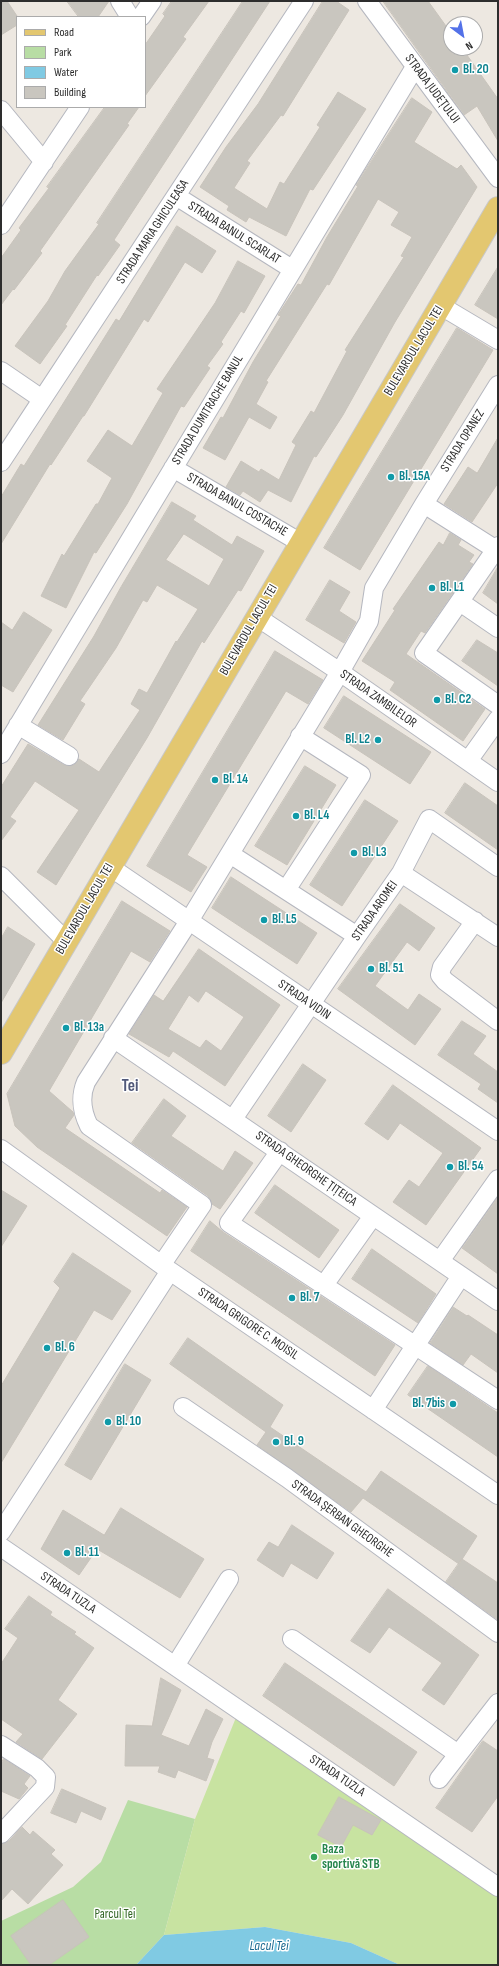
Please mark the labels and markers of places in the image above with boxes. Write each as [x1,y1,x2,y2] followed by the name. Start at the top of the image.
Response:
[463,62,489,78] place label: Bl. 20
[450,65,460,75] marker: Bl. 20
[399,469,430,485] place label: Bl. 15A
[386,472,396,482] marker: Bl. 15A
[440,580,464,596] place label: Bl. L1
[427,583,437,593] marker: Bl. L1
[445,692,471,708] place label: Bl. C2
[432,695,442,705] marker: Bl. C2
[345,732,370,748] place label: Bl. L2
[373,735,383,745] marker: Bl. L2
[223,772,248,788] place label: Bl. 14
[210,775,220,785] marker: Bl. 14
[304,808,329,824] place label: Bl. L4
[291,811,301,821] marker: Bl. L4
[362,845,387,861] place label: Bl. L3
[349,848,359,858] marker: Bl. L3
[272,912,297,928] place label: Bl. L5
[259,915,269,925] marker: Bl. L5
[379,961,404,977] place label: Bl. 51
[366,964,376,974] marker: Bl. 51
[74,1020,104,1036] place label: Bl. 13a
[61,1023,71,1033] marker: Bl. 13a
[458,1159,484,1175] place label: Bl. 54
[445,1162,455,1172] marker: Bl. 54
[300,1290,319,1306] place label: Bl. 7
[287,1293,297,1303] marker: Bl. 7
[55,1340,75,1356] place label: Bl. 6
[42,1343,52,1353] marker: Bl. 6
[412,1396,445,1412] place label: Bl. 7bis
[448,1399,458,1409] marker: Bl. 7bis
[116,1414,141,1430] place label: Bl. 10
[103,1417,113,1427] marker: Bl. 10
[284,1434,304,1450] place label: Bl. 9
[271,1437,281,1447] marker: Bl. 9
[75,1545,99,1561] place label: Bl. 11
[62,1548,72,1558] marker: Bl. 11
[322,1842,380,1873] place label: Baza sportivă STB
[309,1852,319,1862] marker: Baza sportivă STB

